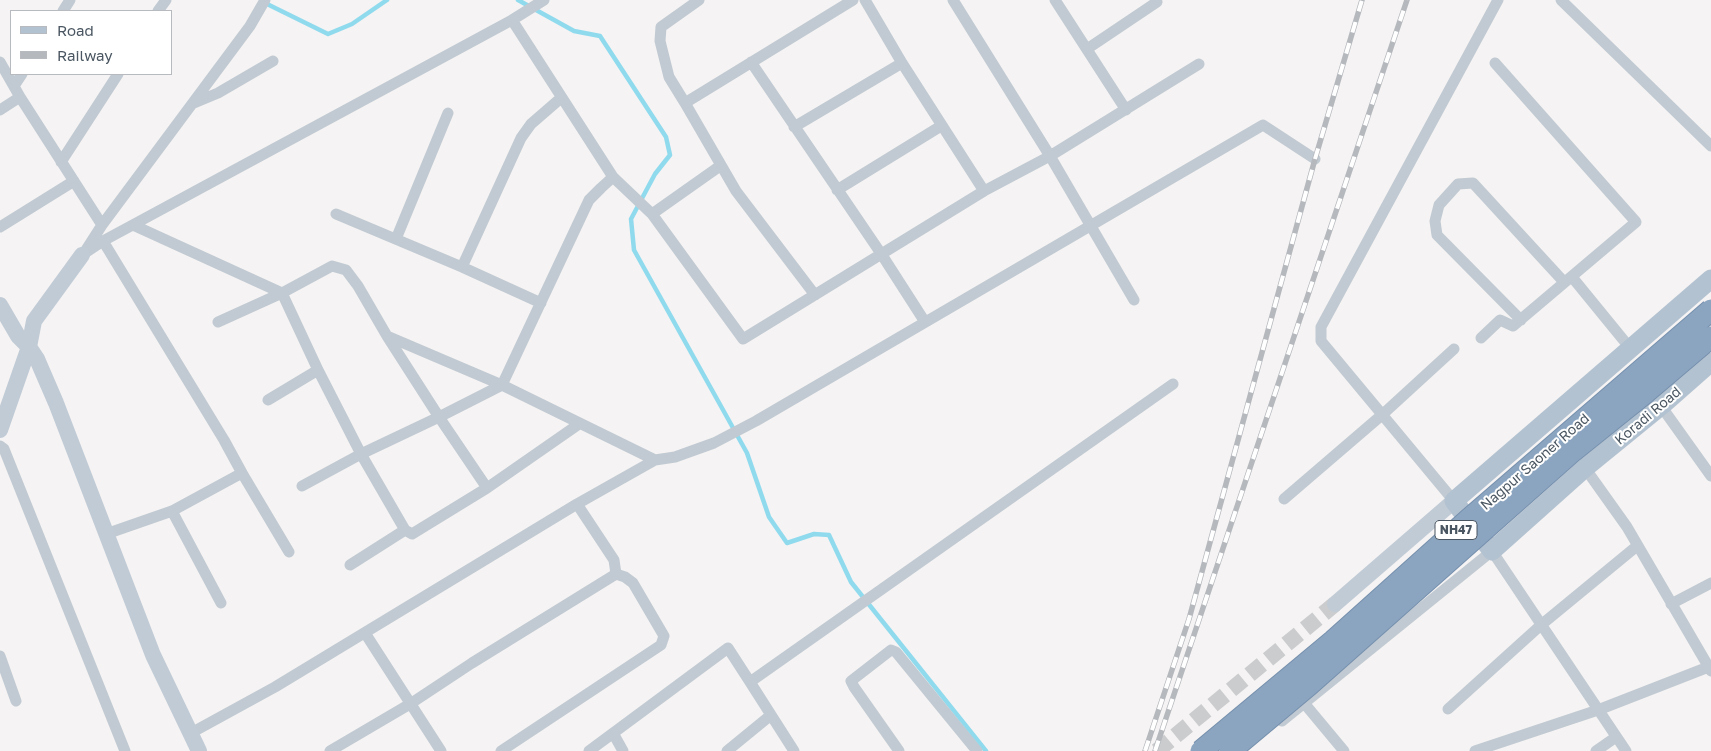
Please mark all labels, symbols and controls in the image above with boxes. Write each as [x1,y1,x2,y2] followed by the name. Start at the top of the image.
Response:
[10,10,172,75] legend
[57,21,94,39] text: Road
[57,46,113,64] text: Railway
[1612,383,1684,449] street label: Koradi Road
[1477,410,1593,514] street label: Nagpur Saoner Road
[1435,520,1477,540] road number: NH47

